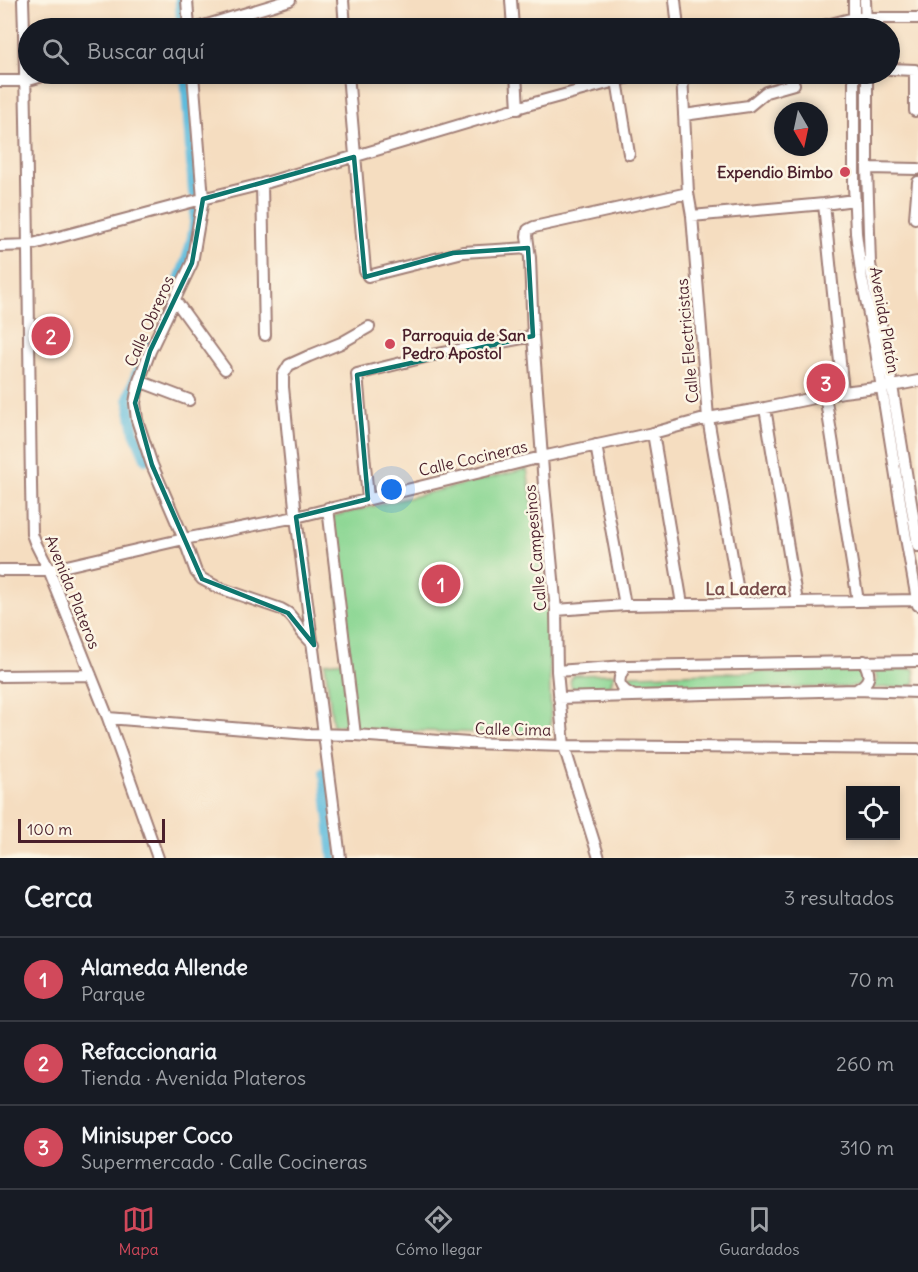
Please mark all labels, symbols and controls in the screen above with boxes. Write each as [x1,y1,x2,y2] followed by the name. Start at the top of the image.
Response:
[18,18,900,84] search box
[39,35,72,68] icon: search
[87,37,204,65] text: Buscar aquí
[774,102,828,156] north arrow
[717,162,833,183] place label: Expendio Bimbo
[838,165,852,179] marker: Expendio Bimbo
[866,265,904,375] street label: Avenida Platón
[120,272,178,370] street label: Calle Obreros
[672,278,702,404] street label: Calle Electricistas
[32,314,70,358] pin: 2
[402,325,526,364] place label: Parroquia de San Pedro Apostol
[383,337,397,351] marker: Parroquia de San Pedro Apostol
[806,360,846,406] pin: 3
[417,436,529,480] street label: Calle Cocineras
[377,475,406,504] your location
[520,484,550,612] street label: Calle Campesinos
[41,532,105,652] street label: Avenida Plateros
[422,562,460,606] pin: 1
[705,577,787,600] district label: La Ladera
[475,718,551,740] street label: Calle Cima
[846,786,900,840] map controls
[846,786,900,840] button: locate
[18,816,165,844] scale bar
[27,819,72,839] text: 100 m
[24,881,93,914] text: Cerca
[784,885,894,910] text: 3 resultados
[81,953,248,981] text: Alameda Allende
[40,967,47,992] text: 1
[849,967,894,992] text: 70 m
[81,981,145,1006] text: Parque
[81,1037,217,1065] text: Refaccionaria
[38,1051,49,1076] text: 2
[836,1051,894,1076] text: 260 m
[81,1065,306,1090] text: Tienda · Avenida Plateros
[81,1121,233,1149] text: Minisuper Coco
[38,1135,49,1160] text: 3
[839,1135,894,1160] text: 310 m
[81,1149,367,1174] text: Supermercado · Calle Cocineras
[118,1203,159,1259] tab: Mapa
[396,1203,482,1259] tab: Cómo llegar
[719,1203,800,1259] tab: Guardados

